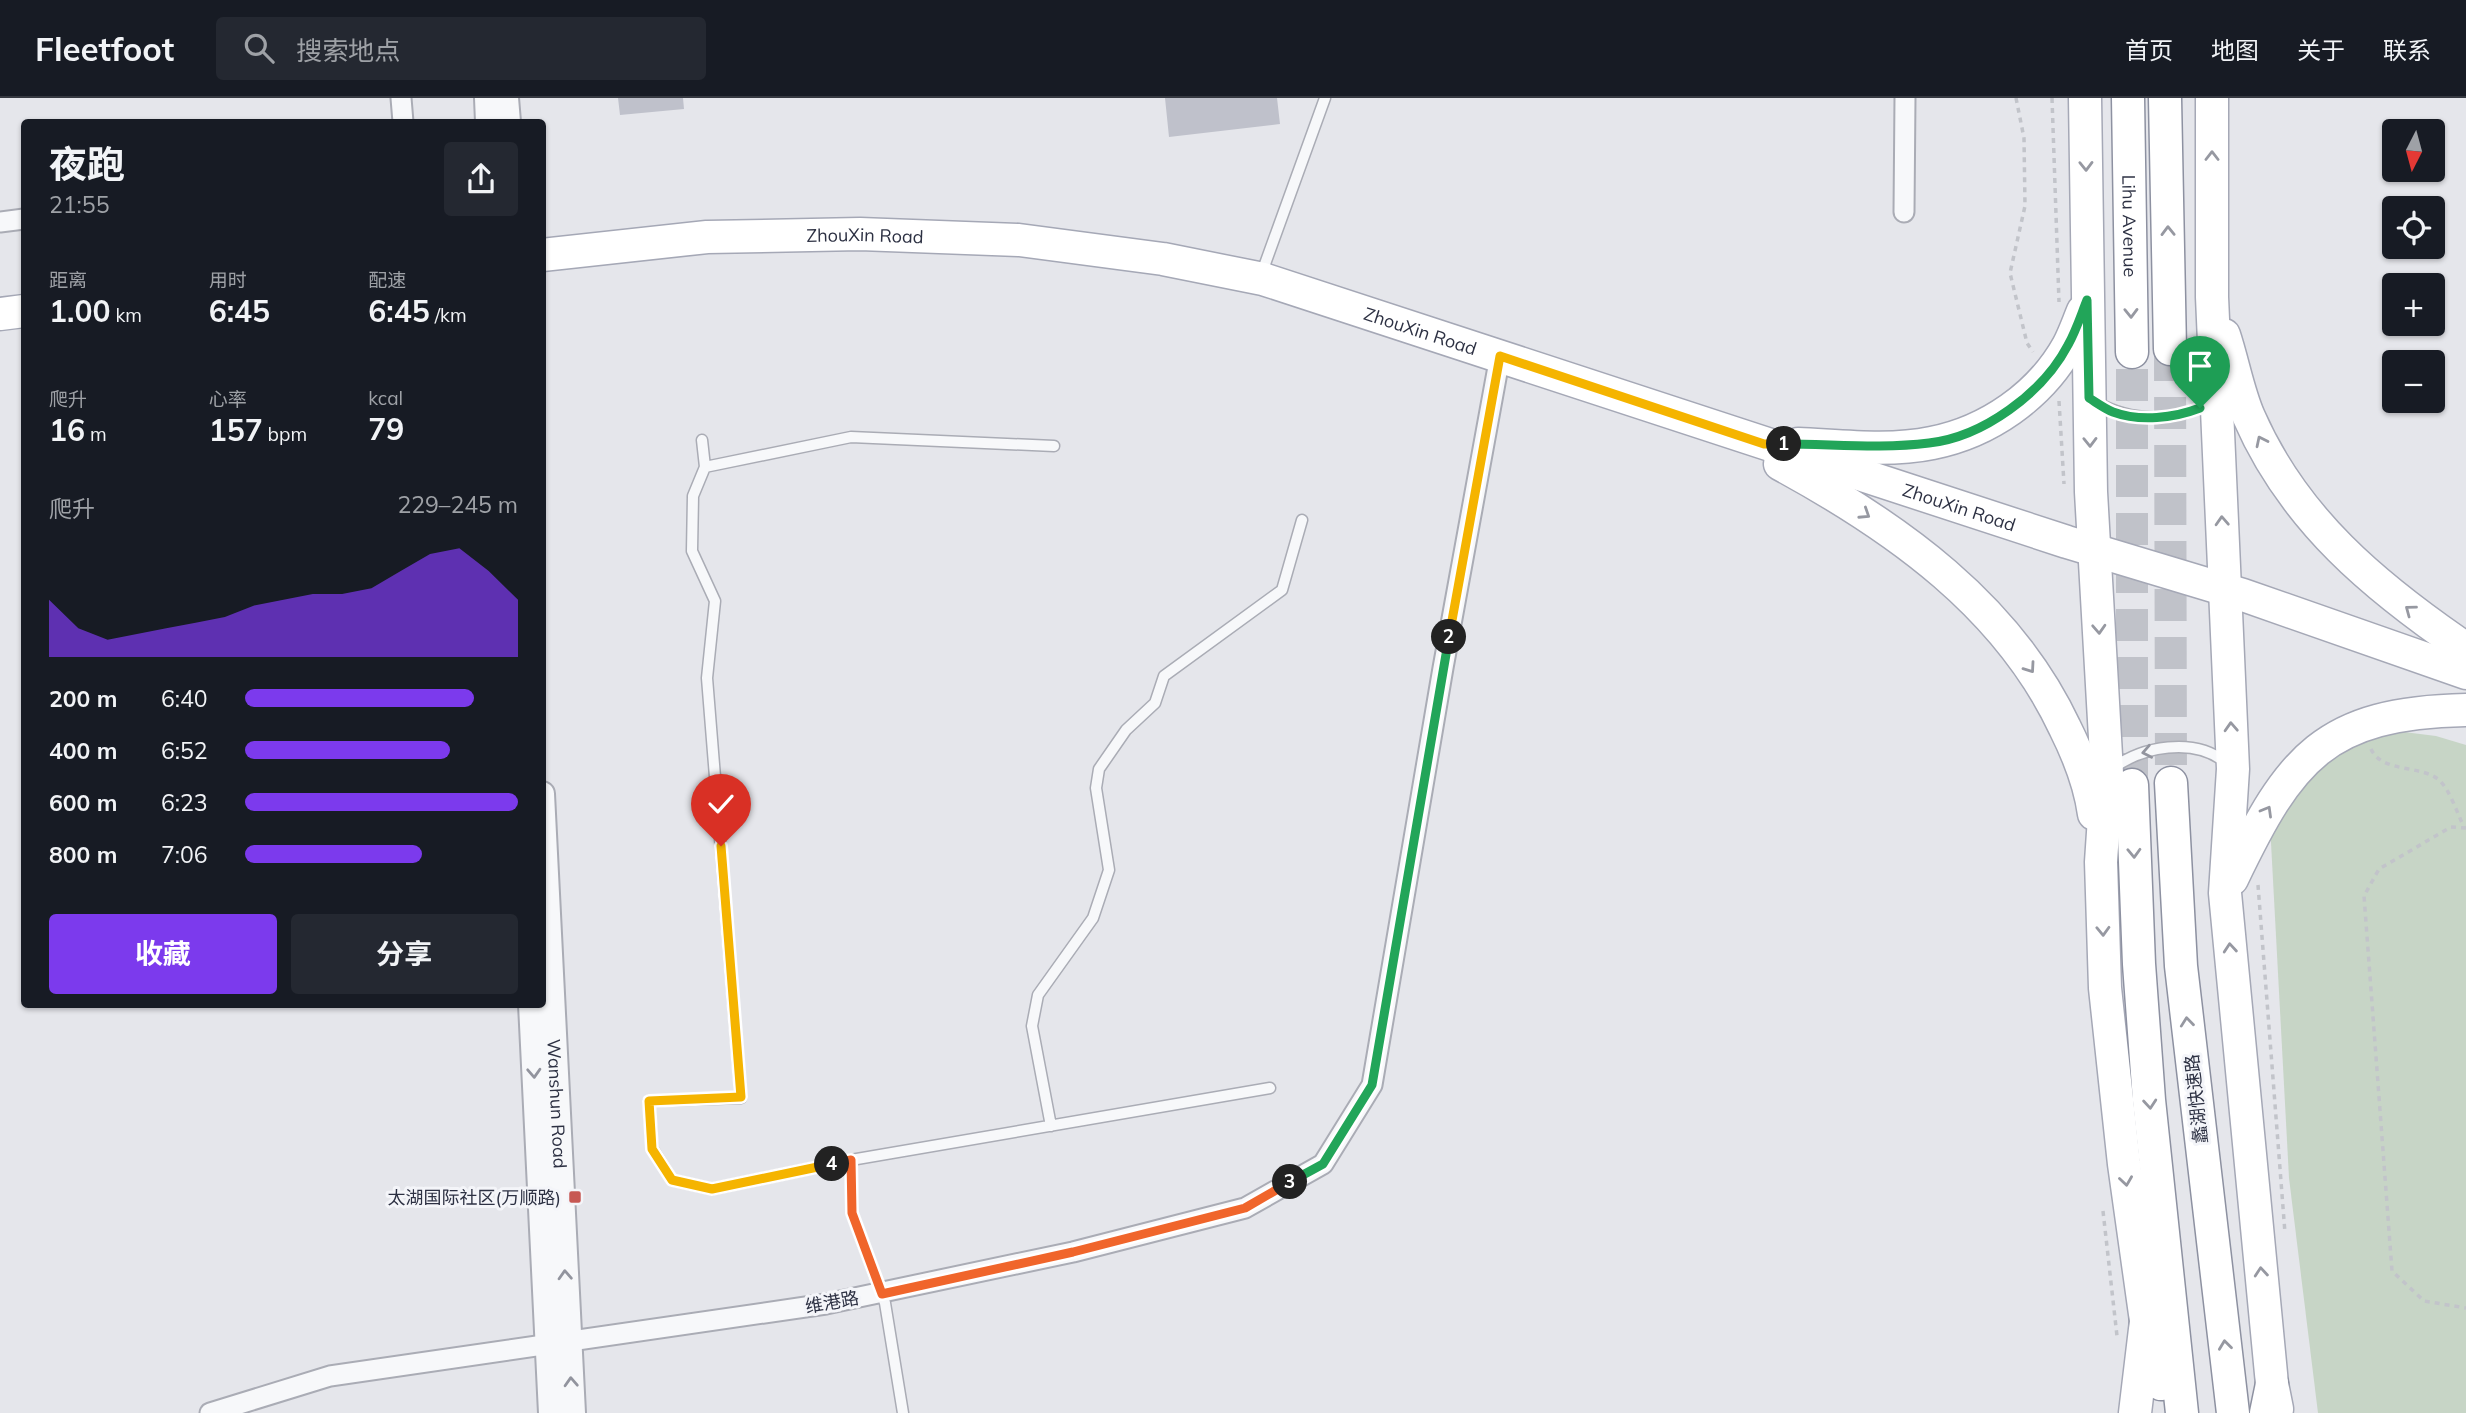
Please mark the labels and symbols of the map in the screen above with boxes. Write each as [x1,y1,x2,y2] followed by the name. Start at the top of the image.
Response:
[2382,119,2445,182] north arrow
[2204,150,2220,160] one-way arrow
[2078,161,2094,172] one-way arrow
[2118,175,2142,277] street label: Lihu Avenue
[806,222,924,248] street label: ZhouXin Road
[2160,226,2176,236] one-way arrow
[1361,301,1480,360] street label: ZhouXin Road
[2124,308,2139,319] one-way arrow
[2170,336,2230,408] pin
[1766,426,1802,462] pin: 1
[2255,436,2269,448] one-way arrow
[2082,438,2098,448] one-way arrow
[1900,478,2019,536] street label: ZhouXin Road
[1857,506,1870,519] one-way arrow
[2214,516,2229,527] one-way arrow
[2405,606,2418,618] one-way arrow
[1432,620,1466,654] pin: 2
[2091,623,2106,634] one-way arrow
[2022,660,2034,673] one-way arrow
[2224,722,2239,733] one-way arrow
[2142,744,2153,759] one-way arrow
[691,774,751,846] pin
[2259,806,2272,819] one-way arrow
[2127,848,2142,859] one-way arrow
[2096,925,2111,936] one-way arrow
[2223,942,2238,954] one-way arrow
[2180,1016,2195,1027] one-way arrow
[543,1038,572,1169] street label: Wanshun Road
[2180,1053,2212,1145] street label: 蠡湖快速路
[527,1067,542,1078] one-way arrow
[2142,1099,2157,1110] one-way arrow
[814,1146,850,1182] pin: 4
[1272,1164,1308,1200] pin: 3
[2119,1176,2134,1187] one-way arrow
[388,1186,561,1209] place label: 太湖国际社区(万顺路)
[567,1189,583,1205] marker: 太湖国际社区(万顺路)
[2254,1266,2269,1278] one-way arrow
[558,1269,573,1280] one-way arrow
[803,1286,861,1318] street label: 维港路
[2217,1339,2232,1351] one-way arrow
[563,1376,578,1387] one-way arrow

